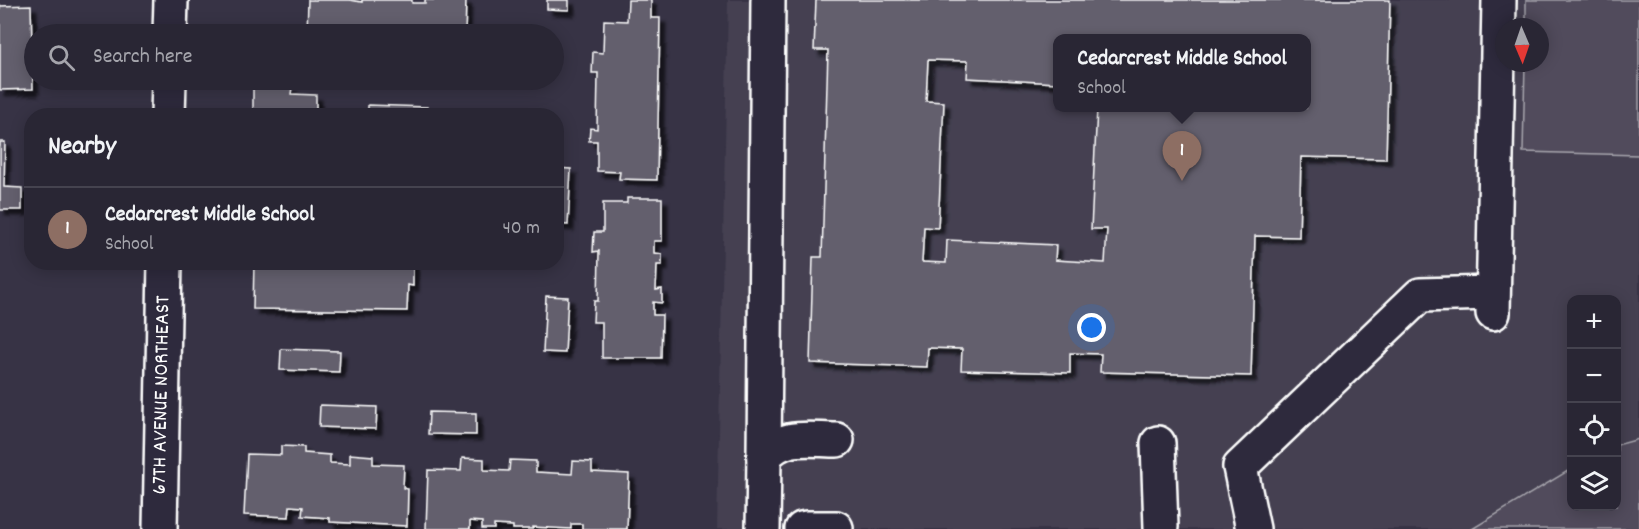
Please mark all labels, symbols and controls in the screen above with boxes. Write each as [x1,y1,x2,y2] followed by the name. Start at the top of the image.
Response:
[1495,18,1549,72] north arrow
[24,24,564,90] search box
[1053,34,1311,112] popup
[45,41,78,74] icon: search
[93,42,192,73] text: Search here
[1077,44,1287,75] text: Cedarcrest Middle School
[1077,75,1126,103] text: School
[48,129,116,166] text: Nearby
[1162,132,1202,181] pin: 1
[105,200,314,231] text: Cedarcrest Middle School
[65,215,70,243] text: 1
[502,215,540,243] text: 40 m
[105,231,154,259] text: School
[146,295,179,495] street label: 67TH AVENUE NORTHEAST
[1567,295,1621,511] map controls
[1567,295,1621,349] button: +
[1077,313,1106,342] your location
[1567,349,1621,403] button: −
[1567,403,1621,457] button: locate
[1567,457,1621,511] button: layers

